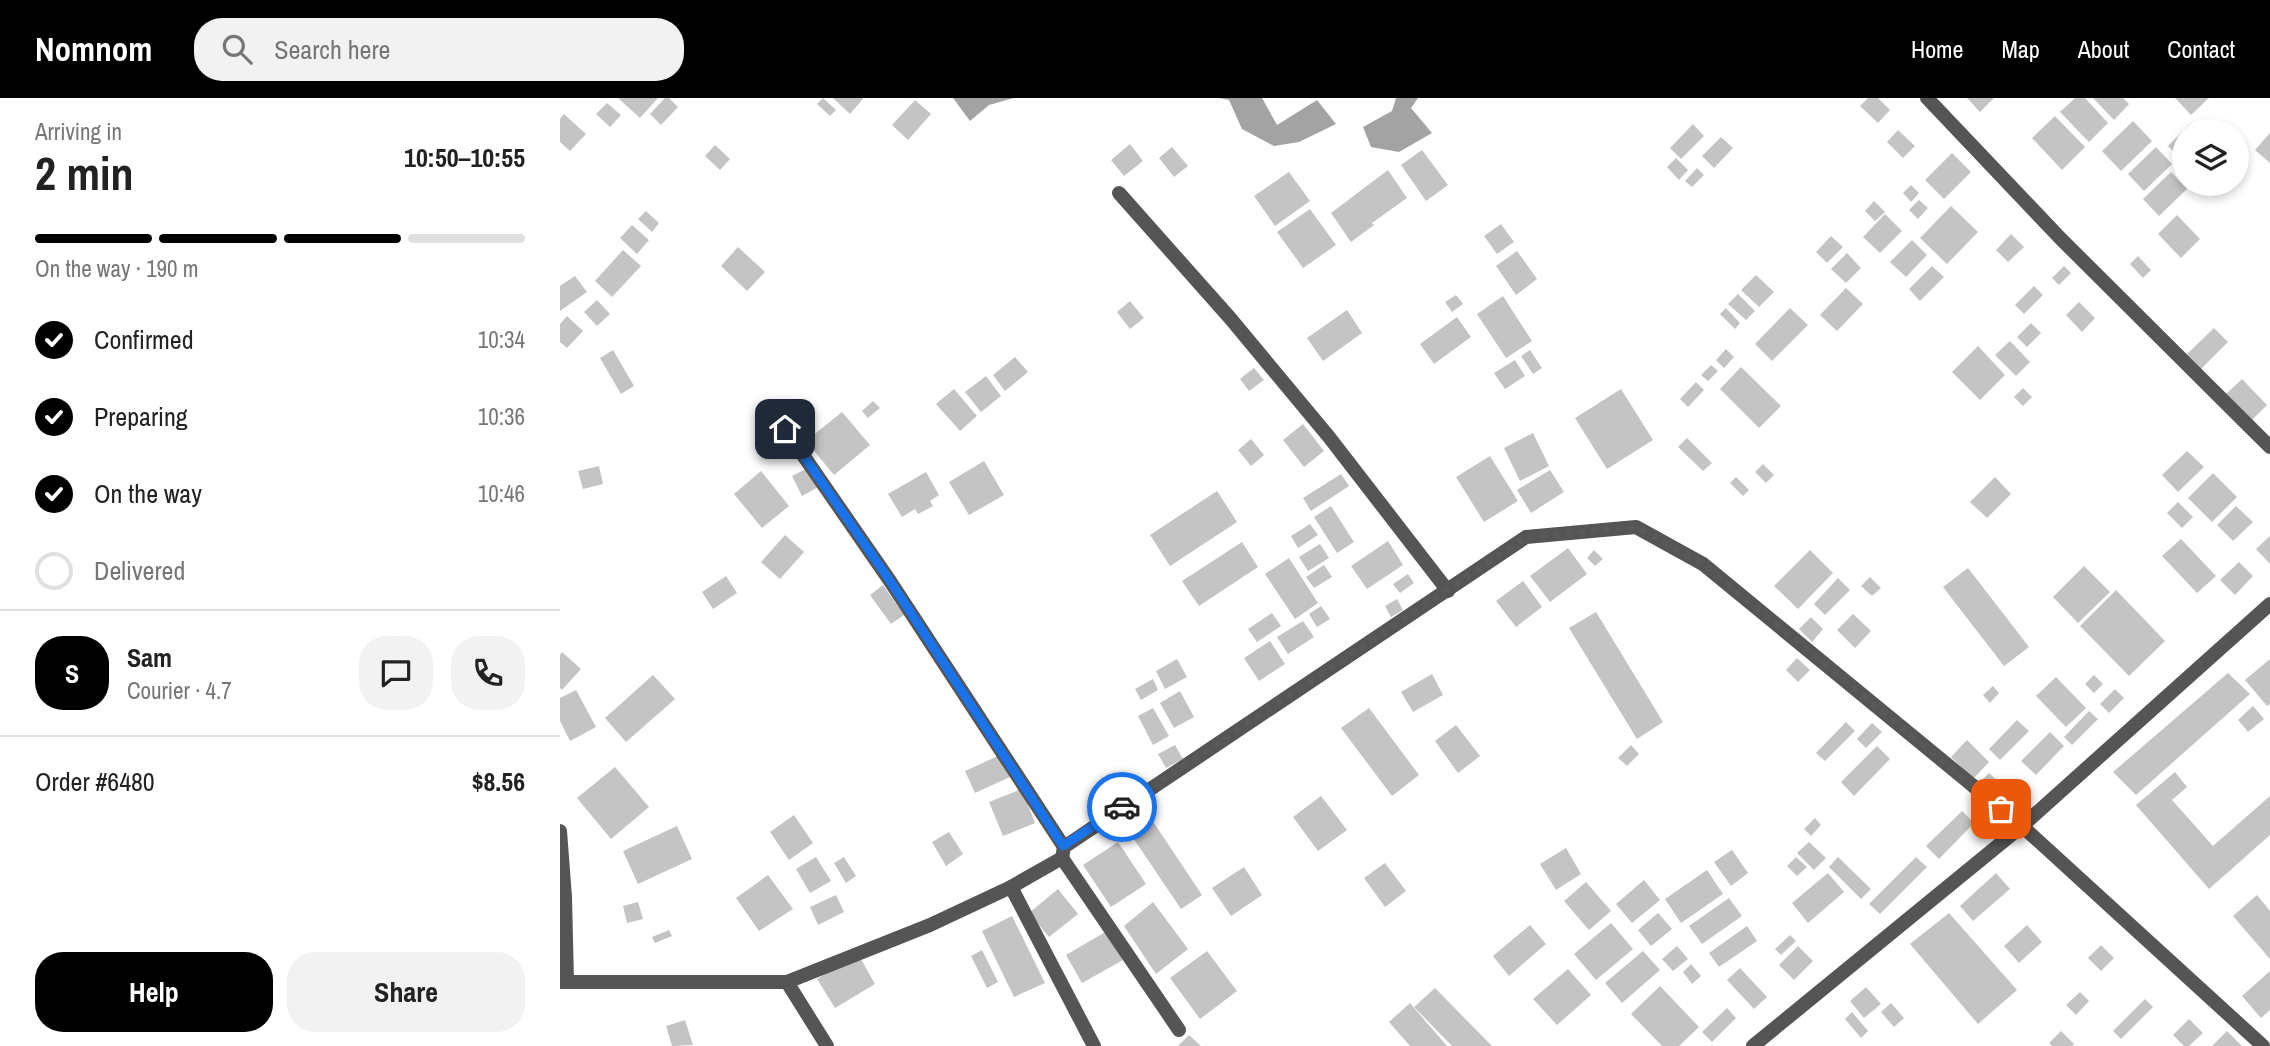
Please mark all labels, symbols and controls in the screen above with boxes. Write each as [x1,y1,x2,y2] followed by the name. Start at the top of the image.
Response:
[194,18,684,81] search box
[35,27,152,71] text: Nomnom
[218,30,256,68] icon: search
[274,32,390,67] text: Search here
[1911,33,1963,65] text: Home
[2001,33,2040,65] text: Map
[2078,33,2129,65] text: About
[2167,33,2235,65] text: Contact
[35,116,122,147] text: Arriving in
[2172,119,2249,196] map controls
[2172,119,2249,196] button: layers
[404,140,525,175] text: 10:50–10:55
[35,142,134,204] text: 2 min
[35,253,199,284] text: On the way · 190 m
[35,321,73,359] icon: check
[94,322,194,357] text: Confirmed
[478,324,525,355] text: 10:34
[35,398,73,436] icon: check
[94,399,188,434] text: Preparing
[755,399,815,459] pin
[478,401,525,432] text: 10:36
[766,410,804,448] icon: home
[35,475,73,513] icon: check
[94,476,202,511] text: On the way
[478,478,525,509] text: 10:46
[94,553,185,588] text: Delivered
[359,636,433,710] button: chat
[451,636,525,710] button: phone
[127,640,172,675] text: Sam
[65,656,79,691] text: S
[127,675,232,706] text: Courier · 4.7
[35,764,155,799] text: Order #6480
[472,764,525,799] text: $8.56
[1087,772,1157,842] courier
[1971,779,2031,839] pin
[1103,788,1141,826] icon: car
[1982,790,2020,828] icon: bag
[35,952,273,1032] button: Help
[287,952,525,1032] button: Share

